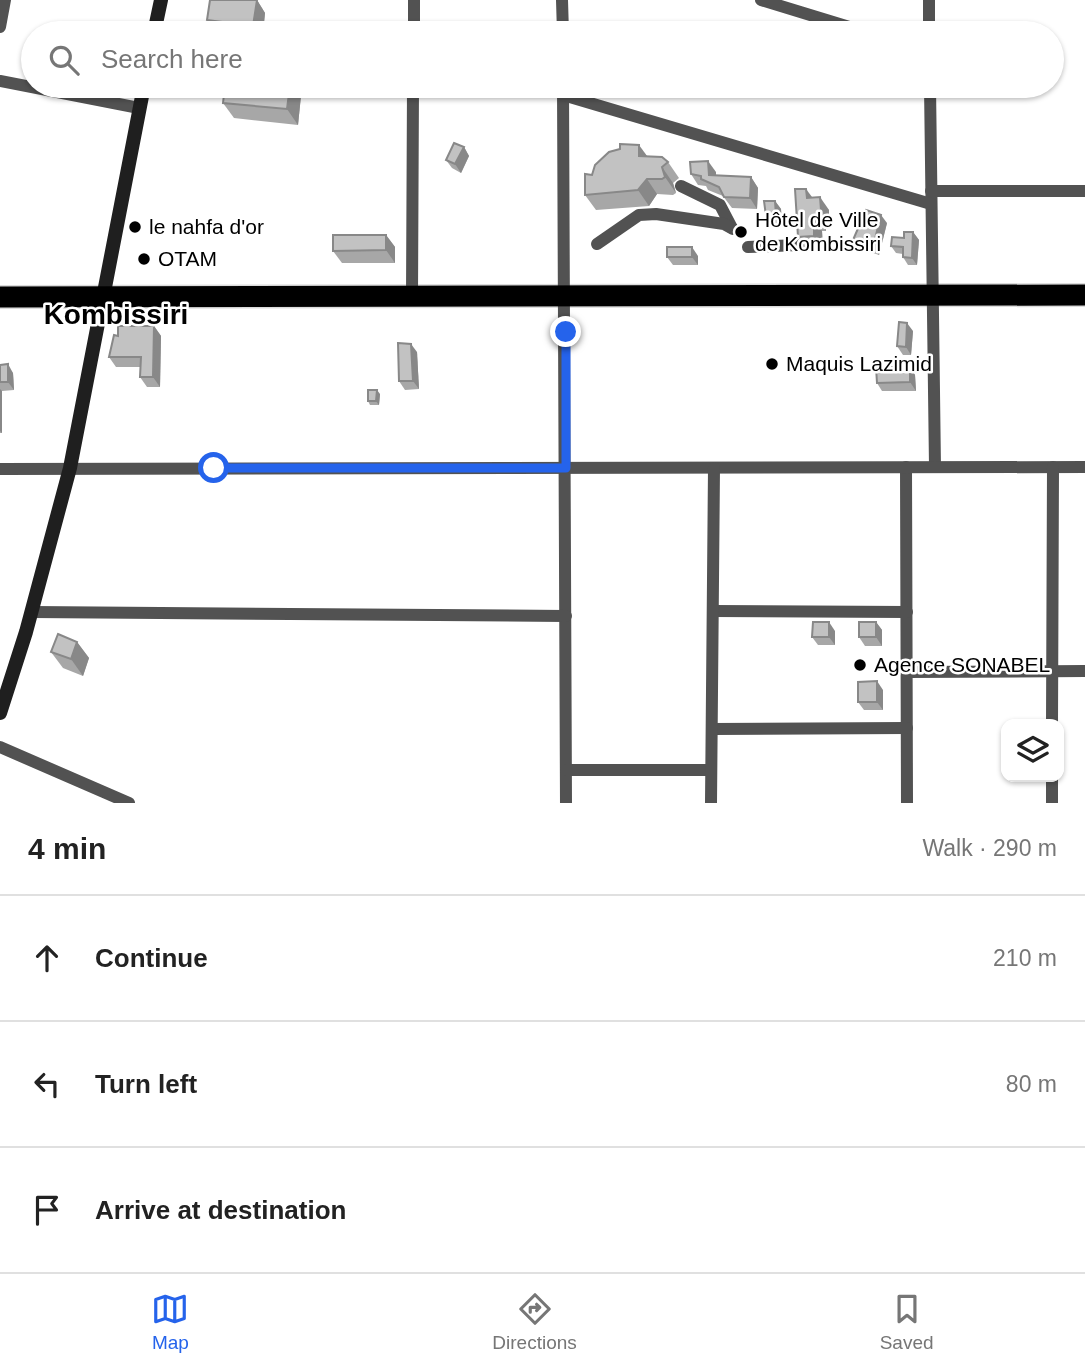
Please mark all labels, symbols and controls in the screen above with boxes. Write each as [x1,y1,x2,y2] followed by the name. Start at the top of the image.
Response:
[21,21,1064,98] search box
[45,41,83,79] icon: search
[101,44,243,74] text: Search here
[755,208,881,255] place label: Hôtel de Ville de Kombissiri
[149,215,264,238] place label: le nahfa d'or
[127,219,143,235] marker: le nahfa d'or
[733,224,749,240] marker: Hôtel de Ville de Kombissiri
[158,247,217,270] place label: OTAM
[136,251,152,267] marker: OTAM
[44,299,188,330] district label: Kombissiri
[550,316,581,347] route end
[786,352,932,375] place label: Maquis Lazimid
[764,356,780,372] marker: Maquis Lazimid
[198,452,229,483] route start
[874,653,1050,676] place label: Agence SONABEL
[852,657,868,673] marker: Agence SONABEL
[1001,719,1064,782] map controls
[1001,719,1064,782] button: layers
[28,832,106,865] text: 4 min
[922,835,1057,861] text: Walk · 290 m
[28,939,66,977] icon: ahead
[95,943,208,973] text: Continue
[993,945,1057,971] text: 210 m
[28,1065,66,1103] icon: left
[95,1069,197,1099] text: Turn left
[1006,1071,1057,1097] text: 80 m
[28,1191,66,1229] icon: arrive
[95,1195,346,1225] text: Arrive at destination
[151,1290,189,1354] tab: Map
[492,1290,577,1354] tab: Directions
[880,1290,934,1354] tab: Saved

